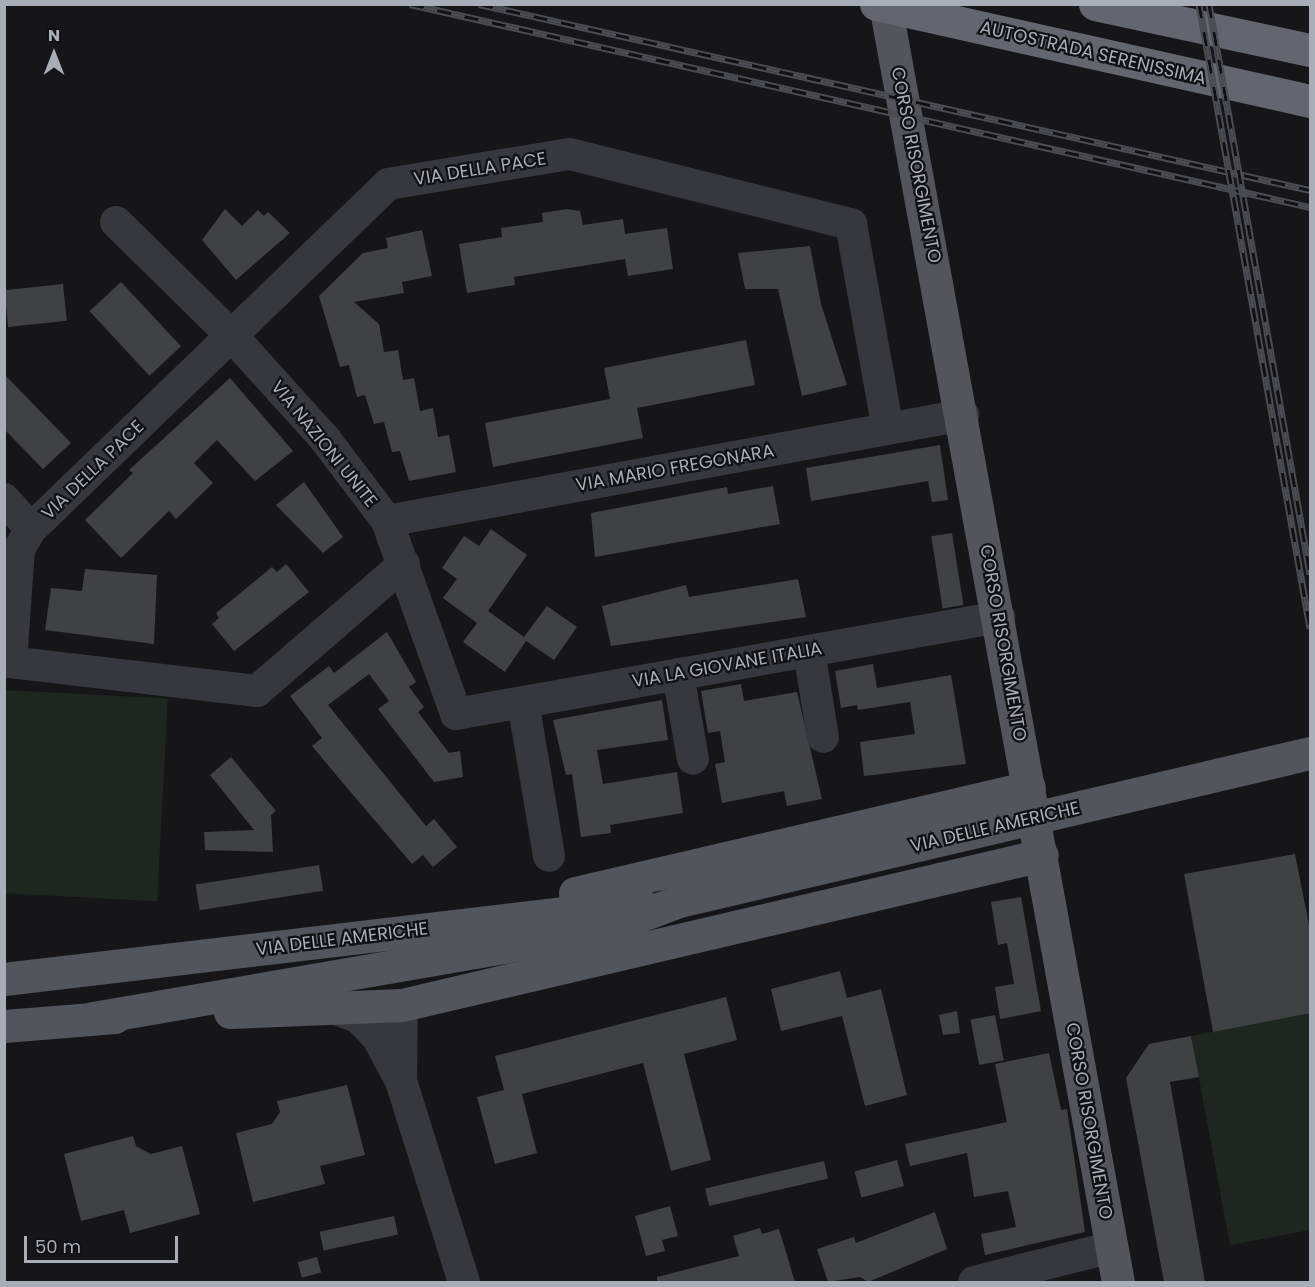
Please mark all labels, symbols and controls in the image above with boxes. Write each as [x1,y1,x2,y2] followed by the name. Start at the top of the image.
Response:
[978,16,1208,90] street label: AUTOSTRADA SERENISSIMA
[24,24,84,84] north arrow
[48,24,60,47] text: N
[886,65,946,265] street label: CORSO RISORGIMENTO
[412,148,548,190] street label: VIA DELLA PACE
[266,376,382,512] street label: VIA NAZIONI UNITE
[37,416,149,524] street label: VIA DELLA PACE
[574,440,776,496] street label: VIA MARIO FREGONARA
[975,543,1031,743] street label: CORSO RISORGIMENTO
[630,638,824,692] street label: VIA LA GIOVANE ITALIA
[908,797,1082,857] street label: VIA DELLE AMERICHE
[255,918,429,960] street label: VIA DELLE AMERICHE
[1061,1021,1117,1221] street label: CORSO RISORGIMENTO
[27,1224,182,1262] scale bar
[35,1234,81,1259] text: 50 m

